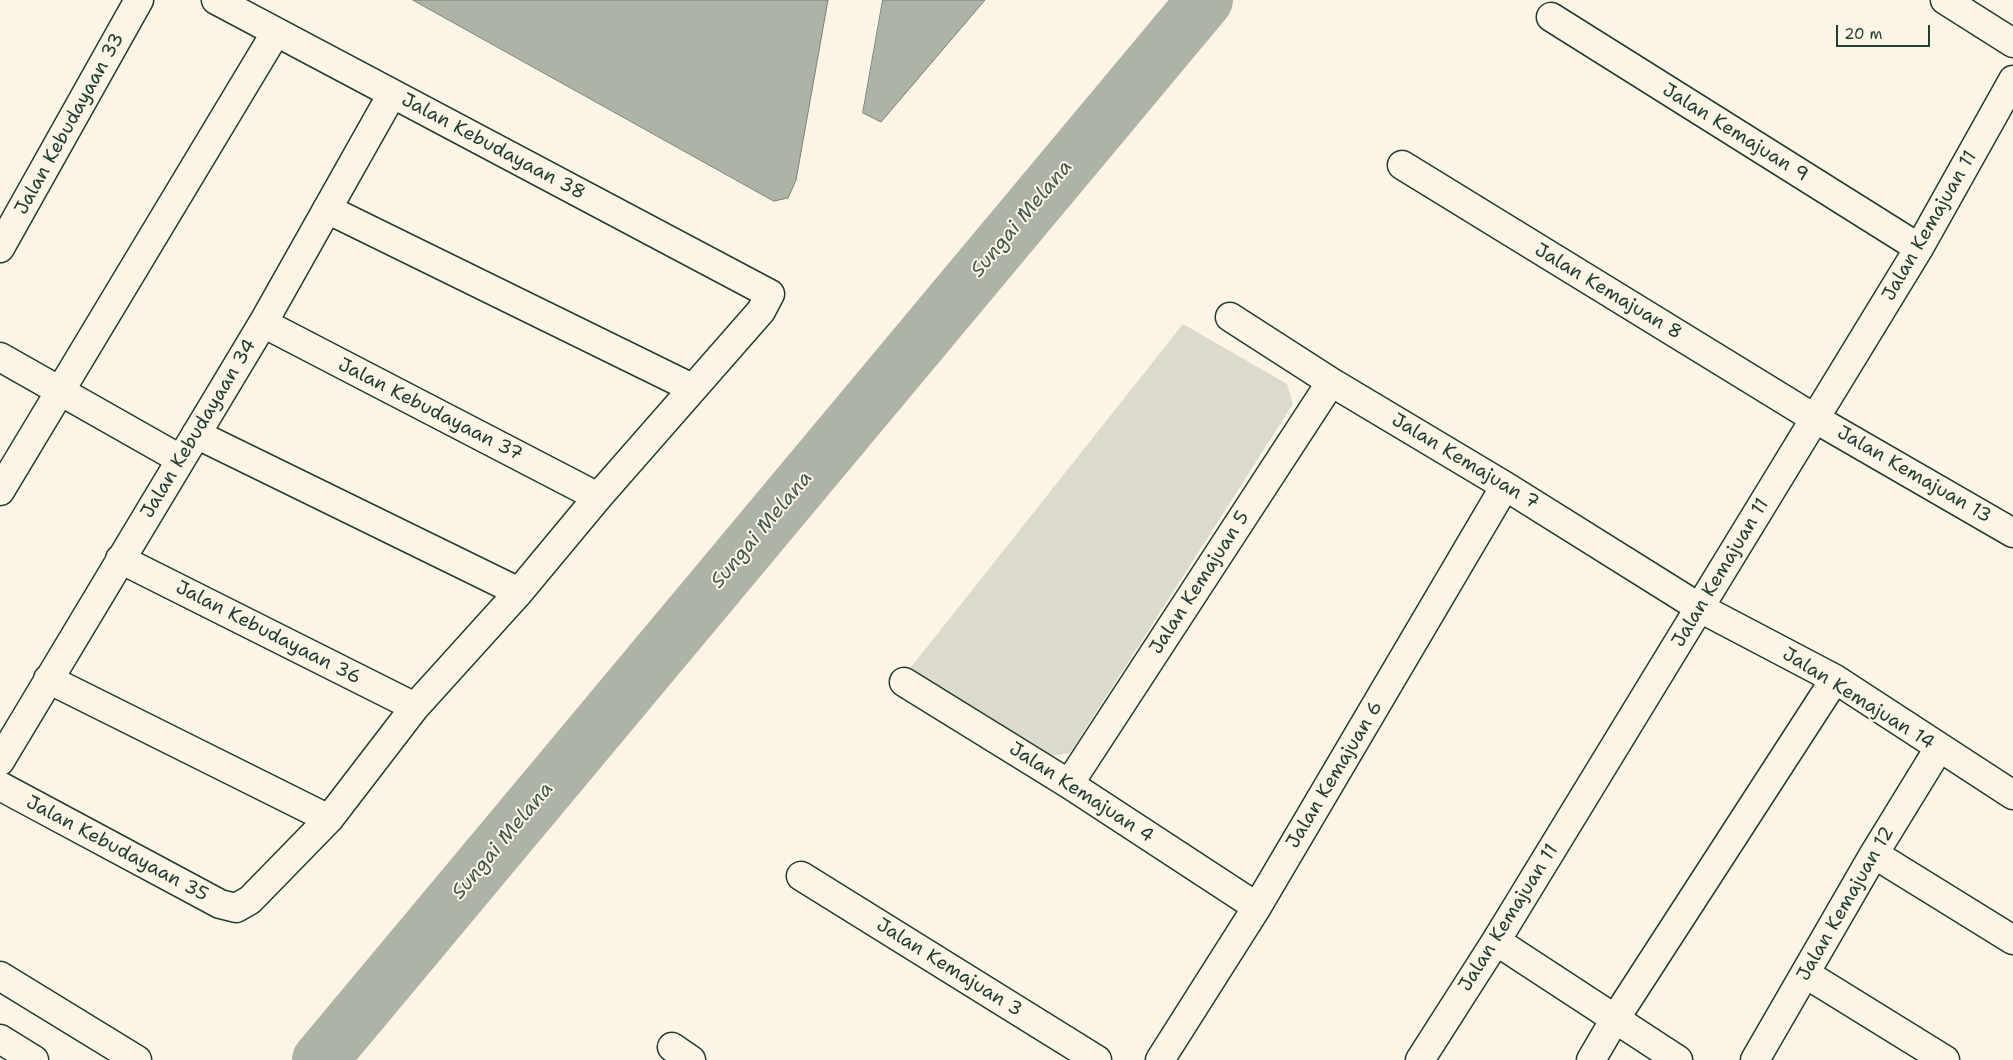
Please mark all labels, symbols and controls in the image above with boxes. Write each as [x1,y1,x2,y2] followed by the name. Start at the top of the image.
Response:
[1838,15,1932,47] scale bar
[1844,24,1883,44] text: 20 m
[11,29,129,219] street label: Jalan Kebudayaan 33
[1658,79,1812,187] street label: Jalan Kemajuan 9
[397,89,589,205] street label: Jalan Kebudayaan 38
[1878,147,1982,305] street label: Jalan Kemajuan 11
[966,156,1078,282] water label: Sungai Melana
[1530,239,1686,345] street label: Jalan Kemajuan 8
[137,335,261,523] street label: Jalan Kebudayaan 34
[334,354,526,466] street label: Jalan Kebudayaan 37
[1387,409,1543,515] street label: Jalan Kemajuan 7
[1833,421,1995,529] street label: Jalan Kemajuan 13
[706,467,818,593] water label: Sungai Melana
[1668,494,1774,652] street label: Jalan Kemajuan 11
[1145,507,1255,659] street label: Jalan Kemajuan 5
[172,576,364,690] street label: Jalan Kebudayaan 36
[1778,643,1938,755] street label: Jalan Kemajuan 14
[1282,697,1388,853] street label: Jalan Kemajuan 6
[1004,738,1158,848] street label: Jalan Kemajuan 4
[447,778,559,904] water label: Sungai Melana
[22,791,212,907] street label: Jalan Kebudayaan 35
[1792,823,1900,985] street label: Jalan Kemajuan 12
[1454,840,1564,996] street label: Jalan Kemajuan 11
[872,914,1026,1022] street label: Jalan Kemajuan 3

